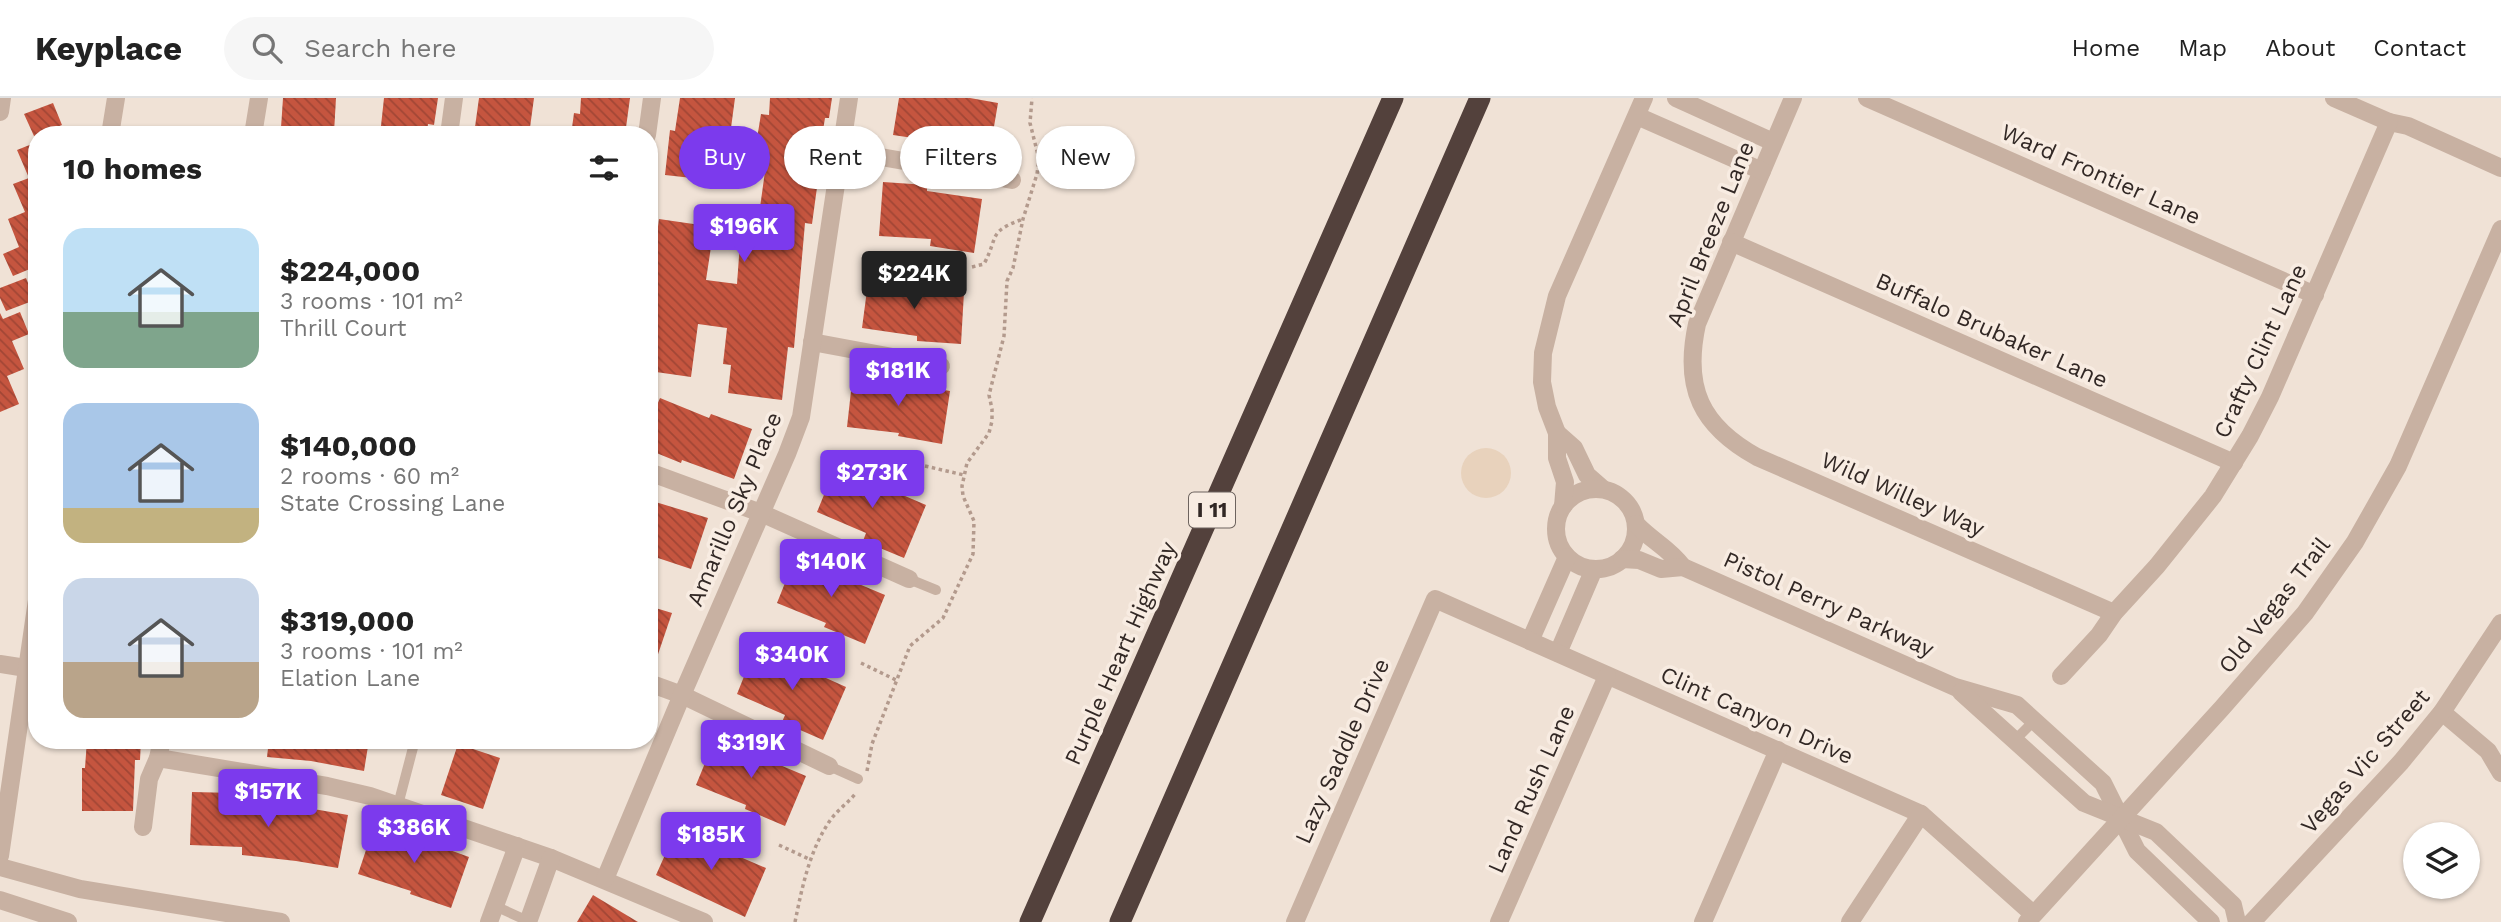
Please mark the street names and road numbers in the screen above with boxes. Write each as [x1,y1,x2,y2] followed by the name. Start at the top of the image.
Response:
[1997,118,2205,231] street label: Ward Frontier Lane
[1661,138,1760,331] street label: April Breeze Lane
[2208,260,2313,443] street label: Crafty Clint Lane
[1872,267,2112,394] street label: Buffalo Brubaker Lane
[681,408,788,610] street label: Amarillo Sky Place
[1817,446,1989,543] street label: Wild Willey Way
[1189,492,1235,528] road number: I 11
[2213,532,2336,679] street label: Old Vegas Trail
[1059,537,1182,769] street label: Purple Heart Highway
[1719,546,1938,663] street label: Pistol Perry Parkway
[1289,654,1395,848] street label: Lazy Saddle Drive
[1656,661,1857,770] street label: Clint Canyon Drive
[2295,683,2436,839] street label: Vegas Vic Street
[1482,701,1581,877] street label: Land Rush Lane

